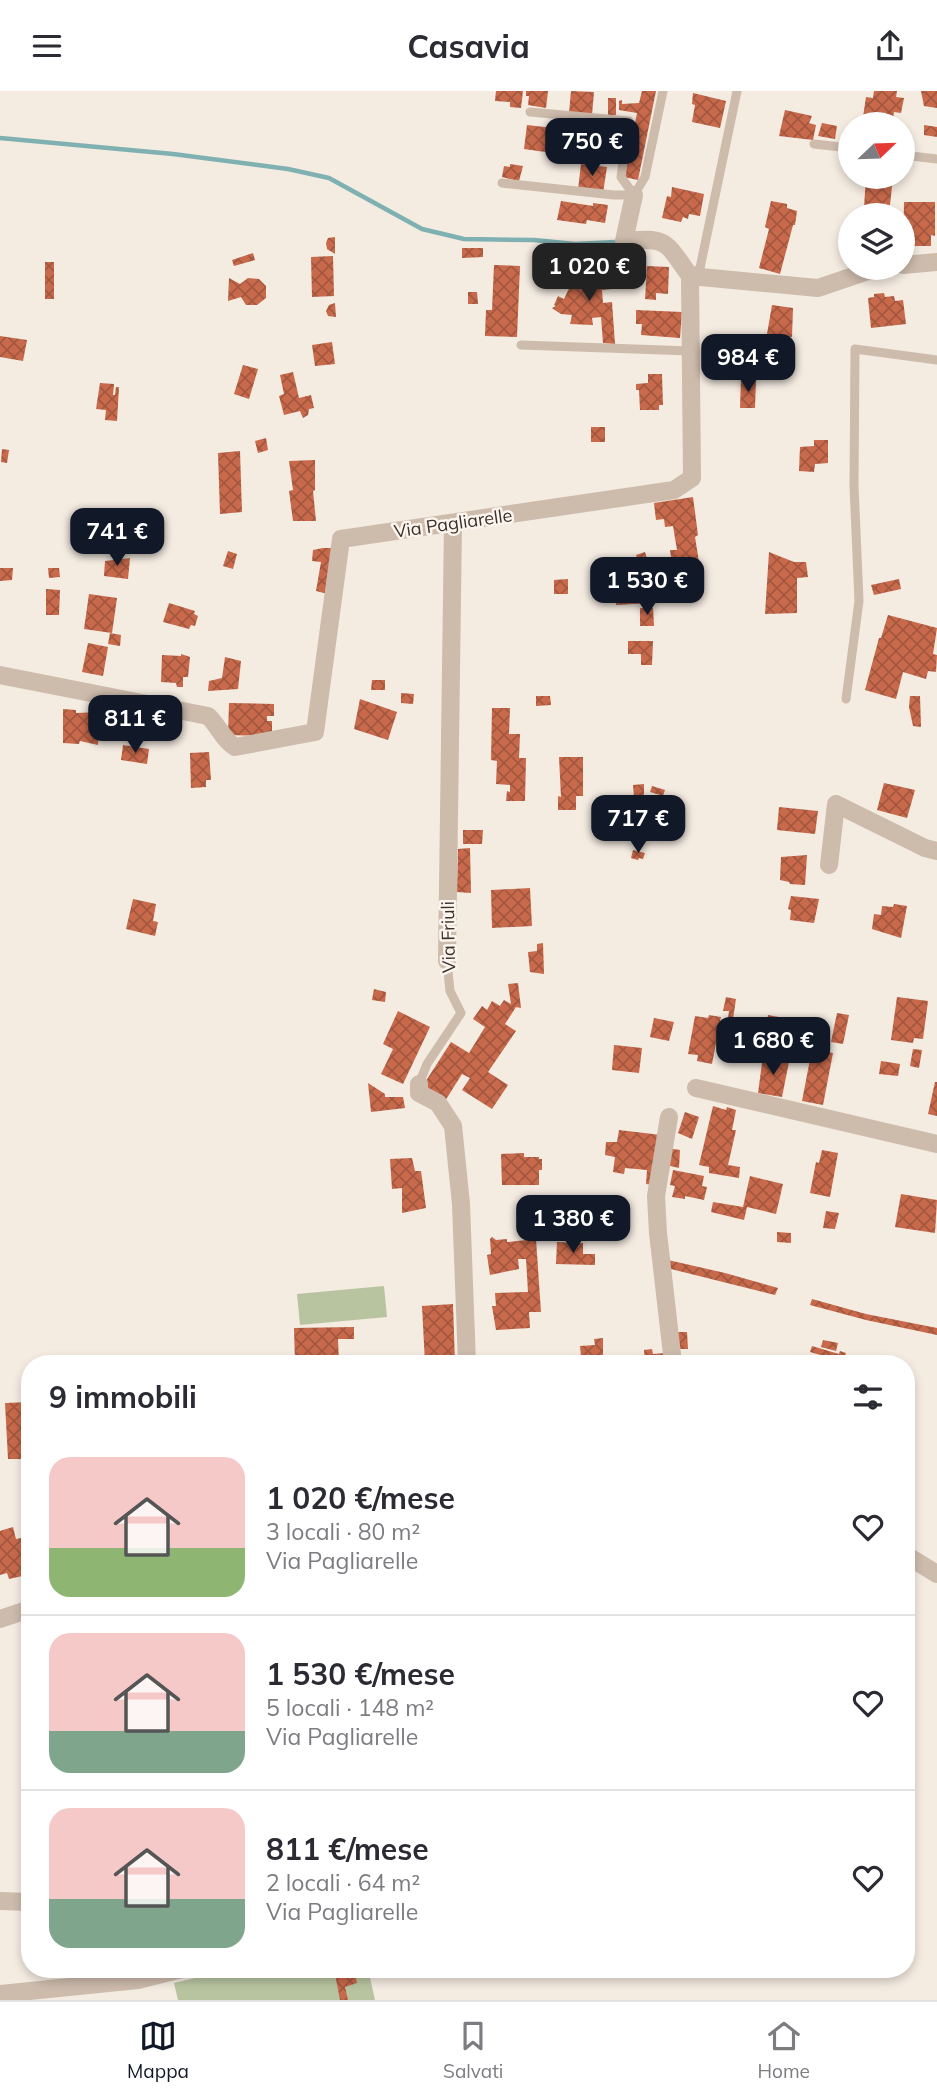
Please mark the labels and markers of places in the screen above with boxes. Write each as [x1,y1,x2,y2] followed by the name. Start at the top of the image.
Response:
[543,119,641,178] pin: 750 €
[524,243,654,303] pin: 1 020 €
[699,335,797,394] pin: 984 €
[68,509,166,568] pin: 741 €
[582,557,712,617] pin: 1 530 €
[86,695,184,755] pin: 811 €
[589,795,687,855] pin: 717 €
[708,1017,838,1077] pin: 1 680 €
[508,1195,638,1255] pin: 1 380 €

